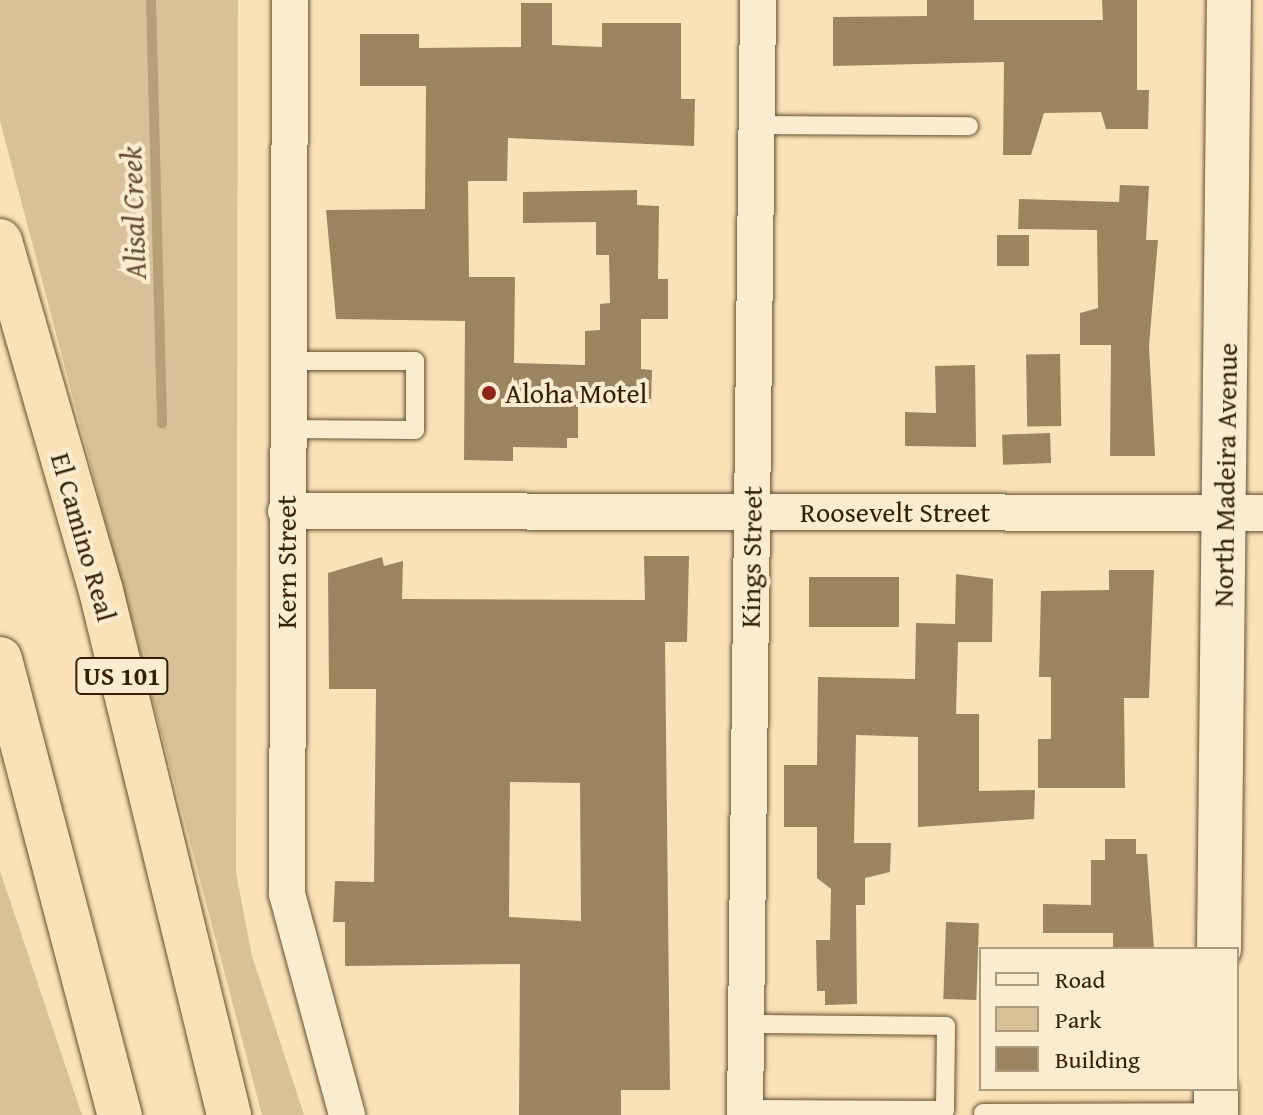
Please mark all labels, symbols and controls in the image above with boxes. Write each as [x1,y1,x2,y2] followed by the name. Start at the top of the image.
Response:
[113,146,153,280] water label: Alisal Creek
[1206,342,1244,608] street label: North Madeira Avenue
[505,376,647,410] place label: Aloha Motel
[480,384,498,402] marker: Aloha Motel
[44,449,124,625] street label: El Camino Real
[733,486,769,628] street label: Kings Street
[269,495,303,629] street label: Kern Street
[800,495,990,529] street label: Roosevelt Street
[74,654,170,698] road number: US 101
[979,947,1239,1091] legend
[1055,962,1105,997] text: Road
[1055,1002,1101,1037] text: Park
[1055,1042,1140,1077] text: Building

